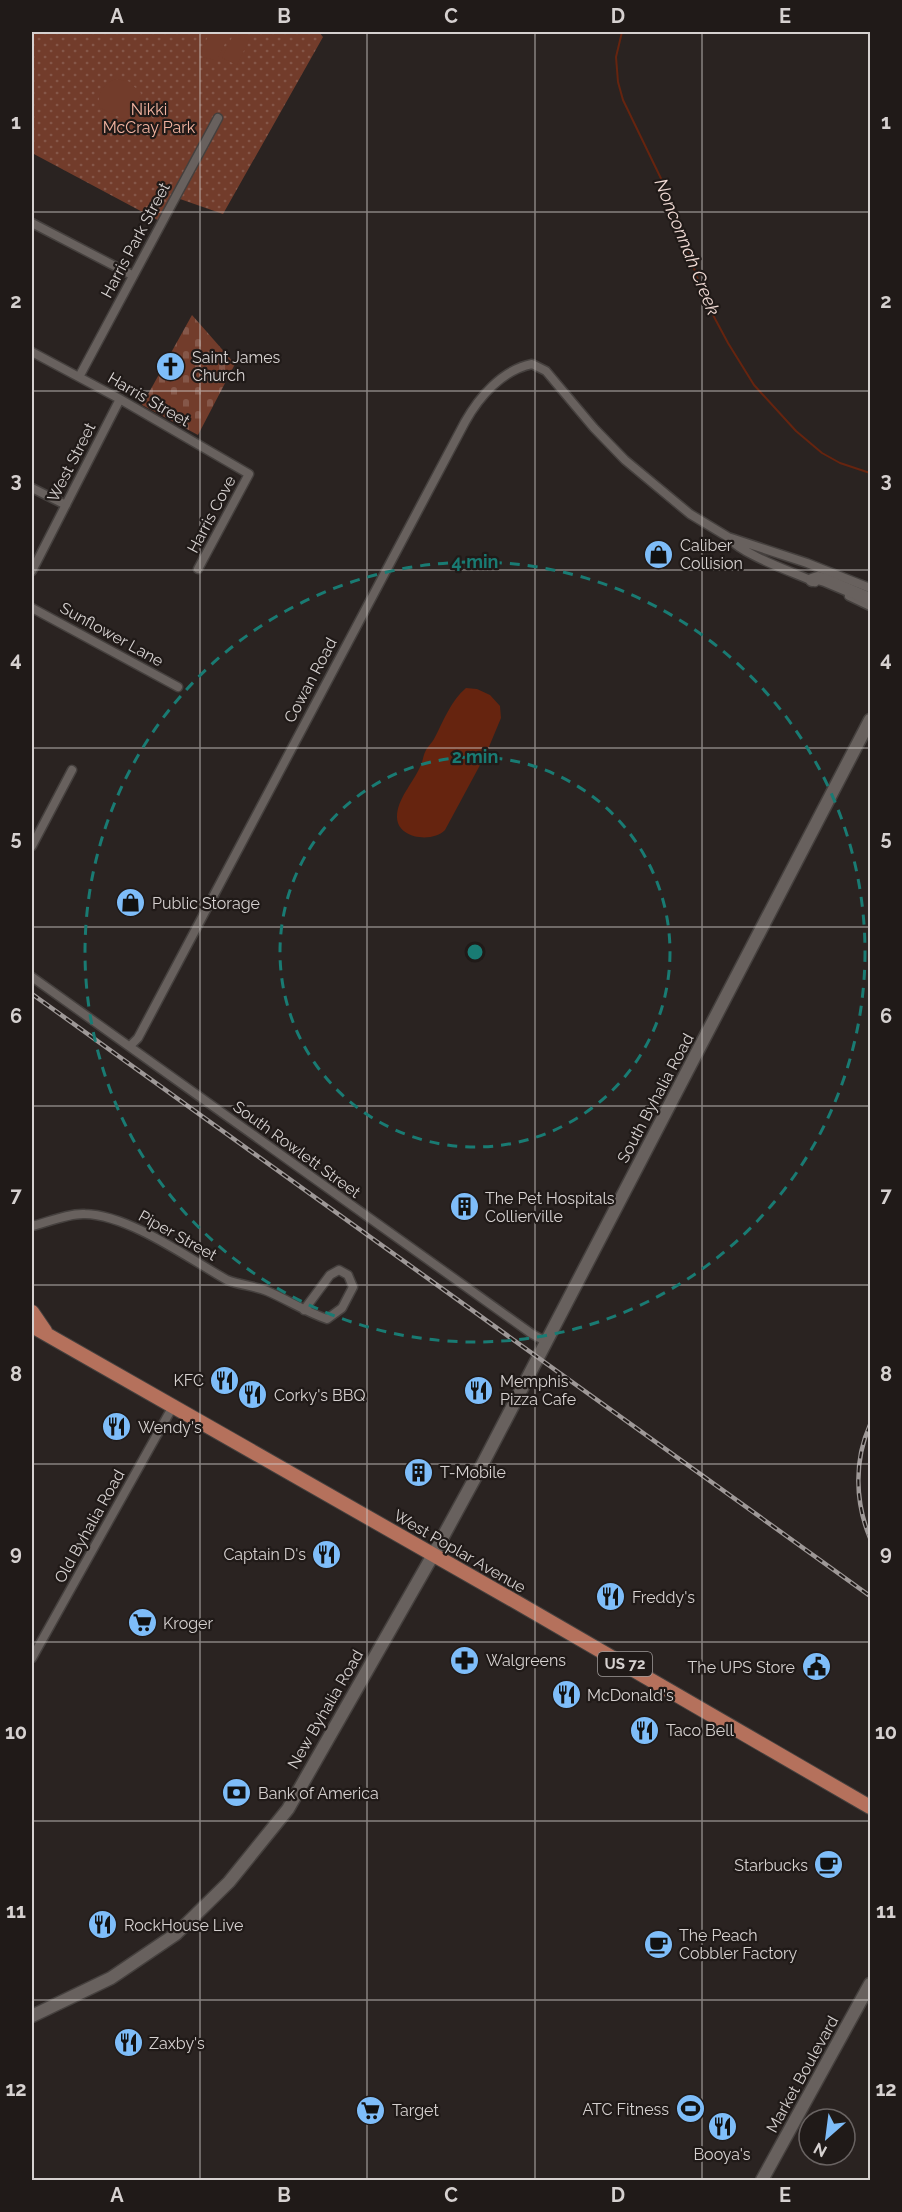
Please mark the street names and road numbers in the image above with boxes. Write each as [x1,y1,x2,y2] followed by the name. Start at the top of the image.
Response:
[97,179,174,301] street label: Harris Park Street
[104,368,194,431] street label: Harris Street
[43,419,100,505] street label: West Street
[183,472,240,556] street label: Harris Cove
[57,598,167,671] street label: Sunflower Lane
[280,634,341,726] street label: Cowan Road
[613,1030,698,1166] street label: South Byhalia Road
[229,1097,365,1202] street label: South Rowlett Street
[135,1206,221,1265] street label: Piper Street
[50,1466,128,1586] street label: Old Byhalia Road
[390,1506,529,1597] street label: West Poplar Avenue
[284,1646,367,1772] street label: New Byhalia Road
[598,1652,652,1676] road number: US 72
[762,2012,842,2136] street label: Market Boulevard

